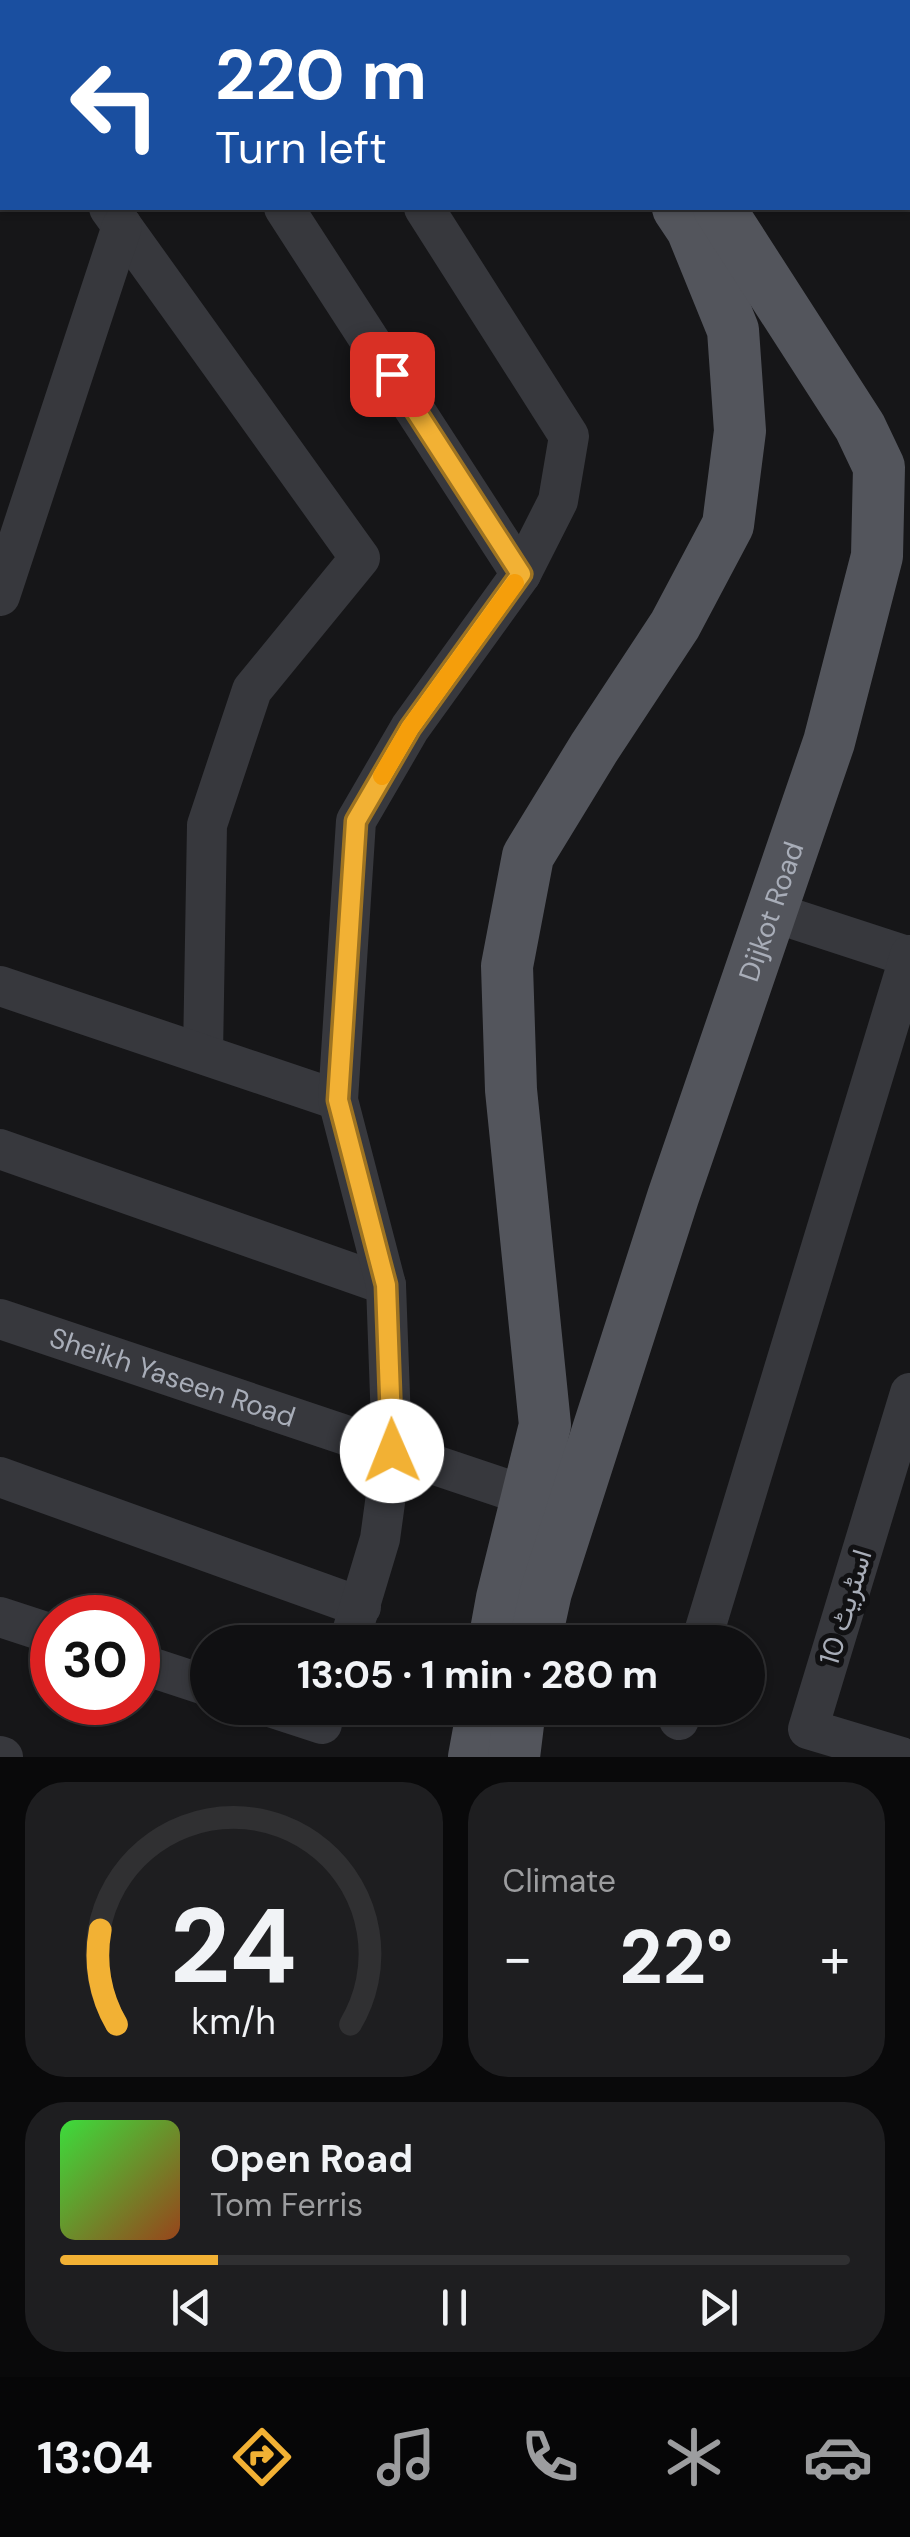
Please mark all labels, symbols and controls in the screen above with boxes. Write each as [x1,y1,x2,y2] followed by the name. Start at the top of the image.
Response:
[215,30,427,121] text: 220 m
[50,40,180,170] icon: left
[215,118,387,177] text: Turn left
[350,332,435,417] pin
[365,347,420,402] icon: arrive
[730,837,812,986] street label: Dijkot Road
[45,1319,300,1436] street label: Sheikh Yaseen Road
[340,1399,444,1503] position arrow
[810,1545,881,1669] street label: اسٹریٹ 10
[30,1595,160,1725] speed limit sign: 30
[297,1650,658,1700] text: 13:05 · 1 min · 280 m
[503,1860,616,1902] text: Climate
[170,1879,297,2014] text: 24
[619,1909,733,2006] text: 22°
[503,1922,533,1994] text: −
[820,1922,850,1994] text: +
[192,1999,276,2045] text: km/h
[210,2134,413,2184] text: Open Road
[210,2184,363,2226] text: Tom Ferris
[164,2280,219,2335] icon: previous
[427,2280,482,2335] icon: pause
[691,2280,746,2335] icon: next
[227,2422,297,2492] icon: directions
[371,2422,441,2492] icon: music
[515,2422,585,2492] icon: phone
[659,2422,729,2492] icon: climate
[803,2422,873,2492] icon: car
[37,2428,153,2487] text: 13:04

